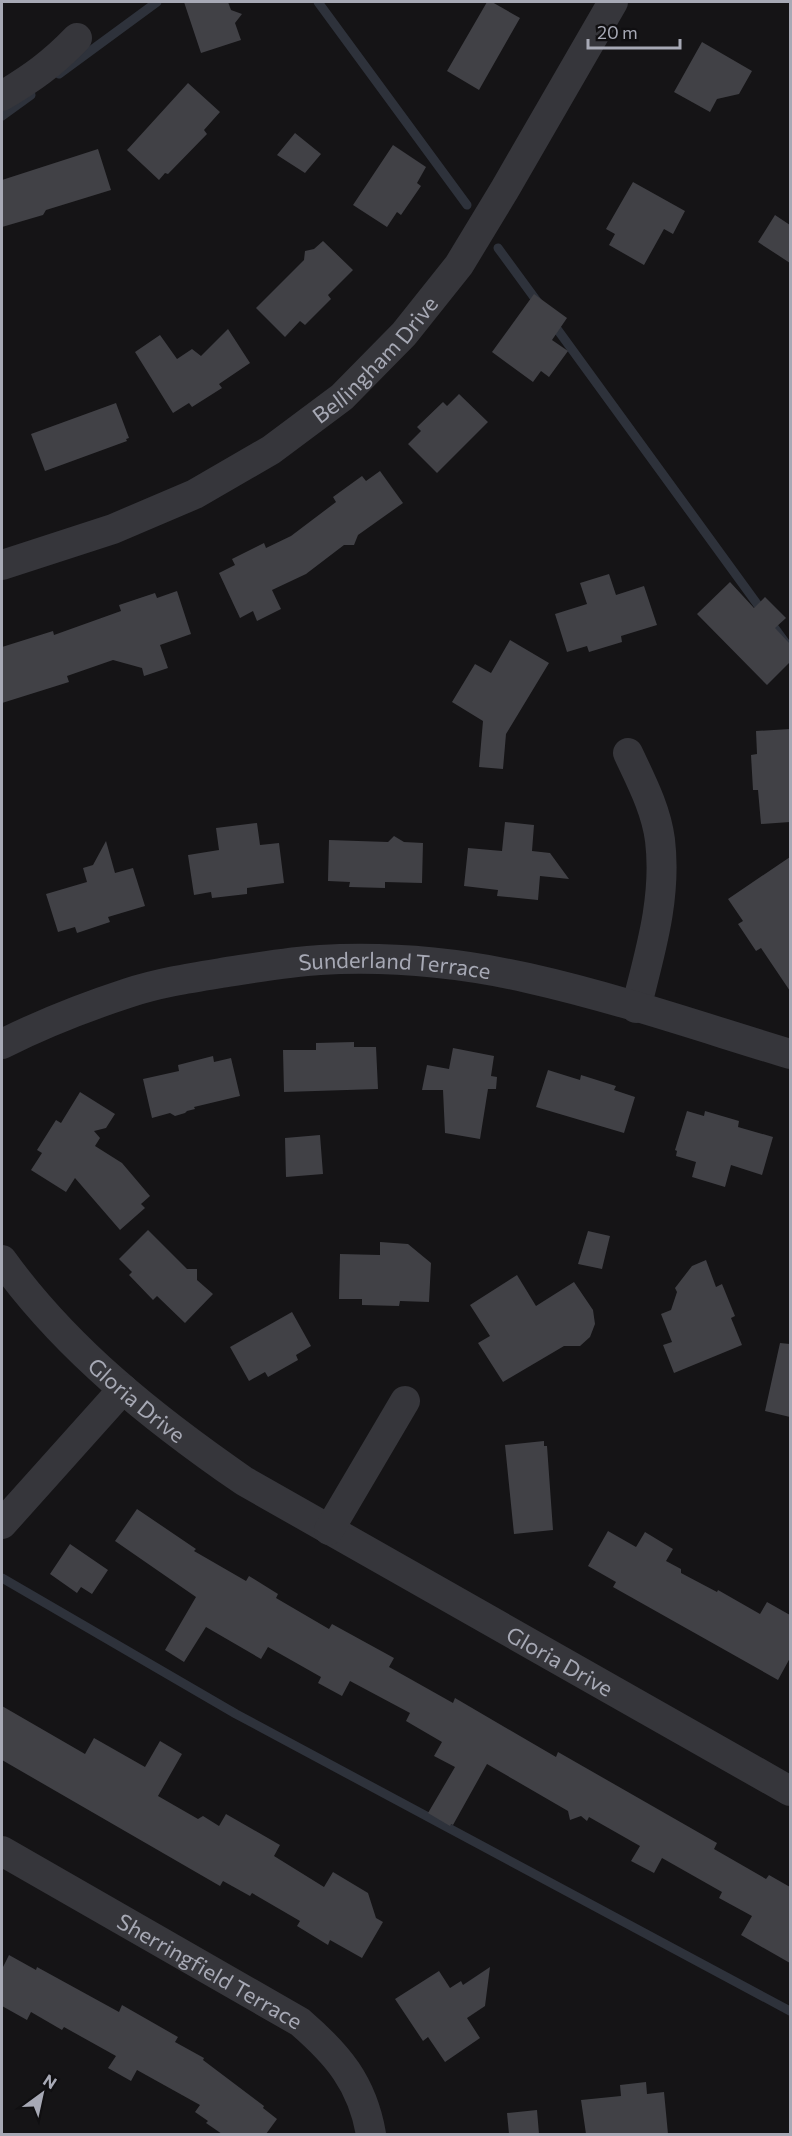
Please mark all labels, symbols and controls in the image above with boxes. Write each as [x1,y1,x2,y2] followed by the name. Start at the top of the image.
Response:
[588,12,680,50] scale bar
[597,21,638,43] text: 20 m
[306,290,443,428] street label: Bellingham Drive
[297,945,493,984] street label: Sunderland Terrace
[83,1352,191,1448] street label: Gloria Drive
[502,1620,618,1701] street label: Gloria Drive
[113,1907,307,2034] street label: Sherringfield Terrace
[12,2064,72,2124] north arrow
[40,2070,61,2092] text: N

